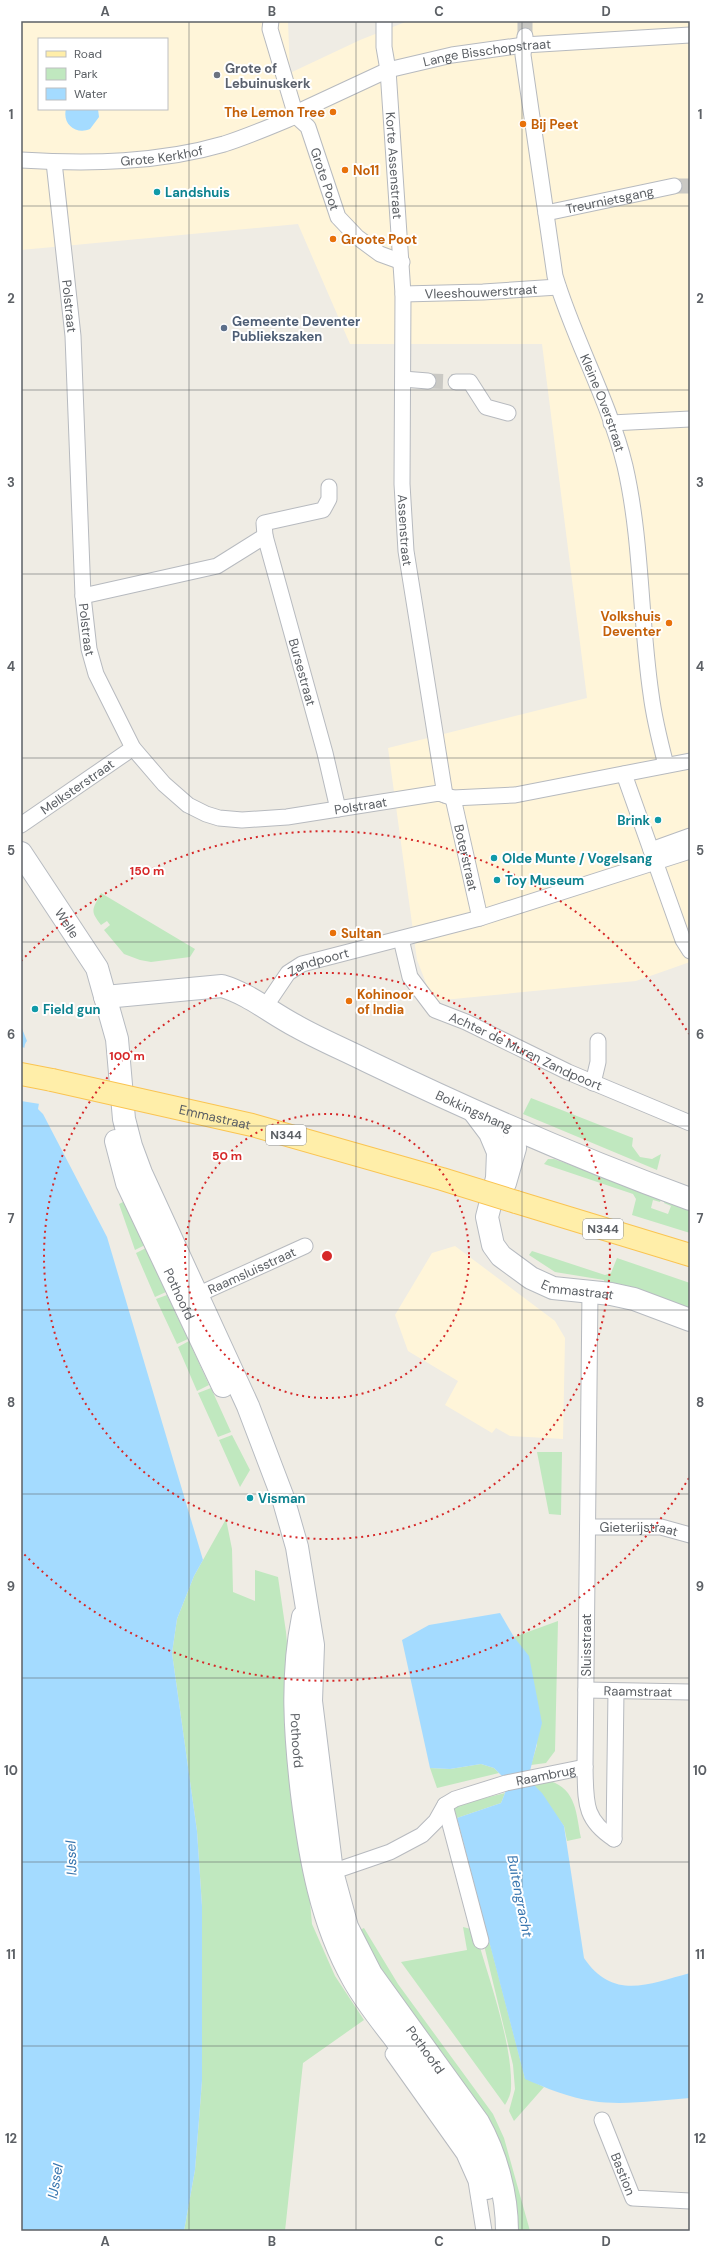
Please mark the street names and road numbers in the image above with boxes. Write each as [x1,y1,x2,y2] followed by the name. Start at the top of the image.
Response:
[421,35,551,70] street label: Lange Bisschopstraat
[382,111,406,220] street label: Korte Assenstraat
[120,141,205,169] street label: Grote Kerkhof
[307,145,344,212] street label: Grote Poot
[564,182,655,217] street label: Treurnietsgang
[58,279,81,333] street label: Polstraat
[424,280,538,302] street label: Vleeshouwerstraat
[577,351,629,454] street label: Kleine Overstraat
[394,494,417,567] street label: Assenstraat
[75,602,99,658] street label: Polstraat
[285,636,320,708] street label: Bursestraat
[37,755,117,818] street label: Melksterstraat
[333,793,388,818] street label: Polstraat
[451,823,482,892] street label: Boterstraat
[51,905,83,941] street label: Welle
[285,944,351,979] street label: Zandpoort
[447,1008,605,1094] street label: Achter de Muren Zandpoort
[433,1086,515,1135] street label: Bokkingshang
[178,1100,252,1133] street label: Emmastraat
[266,1125,306,1145] road number: N344
[583,1219,623,1239] road number: N344
[205,1243,298,1298] street label: Raamsluisstraat
[160,1265,199,1322] street label: Pothoofd
[539,1275,615,1303] street label: Emmastraat
[600,1518,680,1540] street label: Gieterijstraat
[578,1614,595,1676] street label: Sluisstraat
[604,1682,672,1700] street label: Raamstraat
[287,1713,308,1769] street label: Pothoofd
[514,1761,577,1789] street label: Raambrug
[403,2022,449,2077] street label: Pothoofd
[607,2150,640,2198] street label: Bastion

